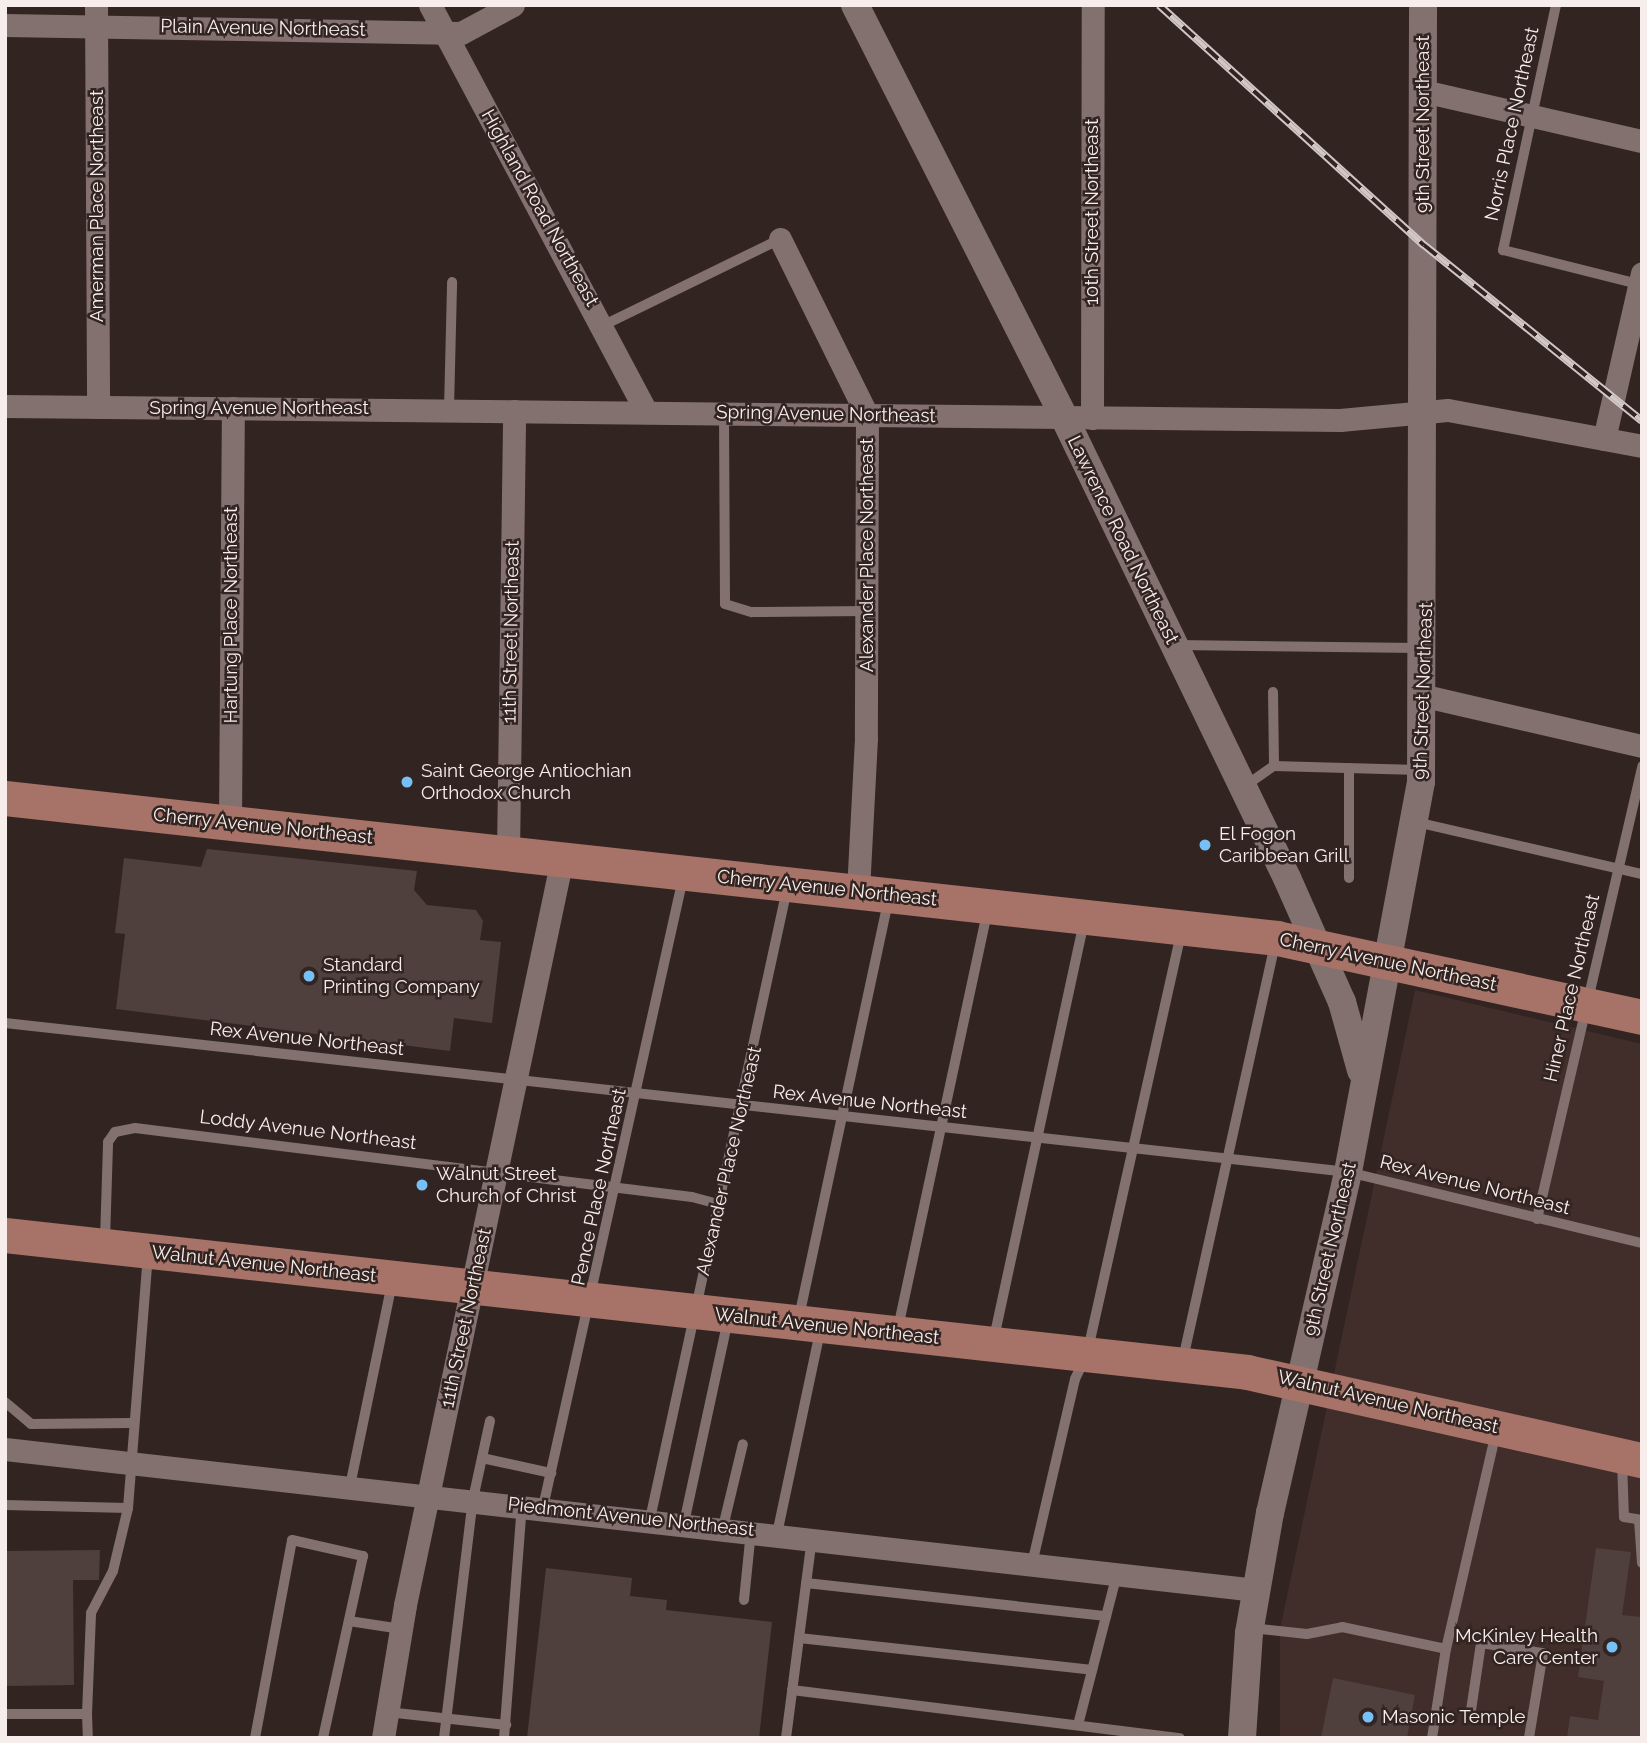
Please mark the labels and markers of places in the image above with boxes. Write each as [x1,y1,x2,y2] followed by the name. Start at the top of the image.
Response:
[421,760,632,804] place label: Saint George Antiochian Orthodox Church
[399,774,415,790] marker: Saint George Antiochian Orthodox Church
[1219,823,1349,867] place label: El Fogon Caribbean Grill
[1197,837,1213,853] marker: El Fogon Caribbean Grill
[323,954,480,998] place label: Standard Printing Company
[301,968,317,984] marker: Standard Printing Company
[436,1163,577,1207] place label: Walnut Street Church of Christ
[414,1177,430,1193] marker: Walnut Street Church of Christ
[1454,1625,1598,1669] place label: McKinley Health Care Center
[1604,1639,1620,1655] marker: McKinley Health Care Center
[1382,1706,1526,1728] place label: Masonic Temple
[1360,1709,1376,1725] marker: Masonic Temple

